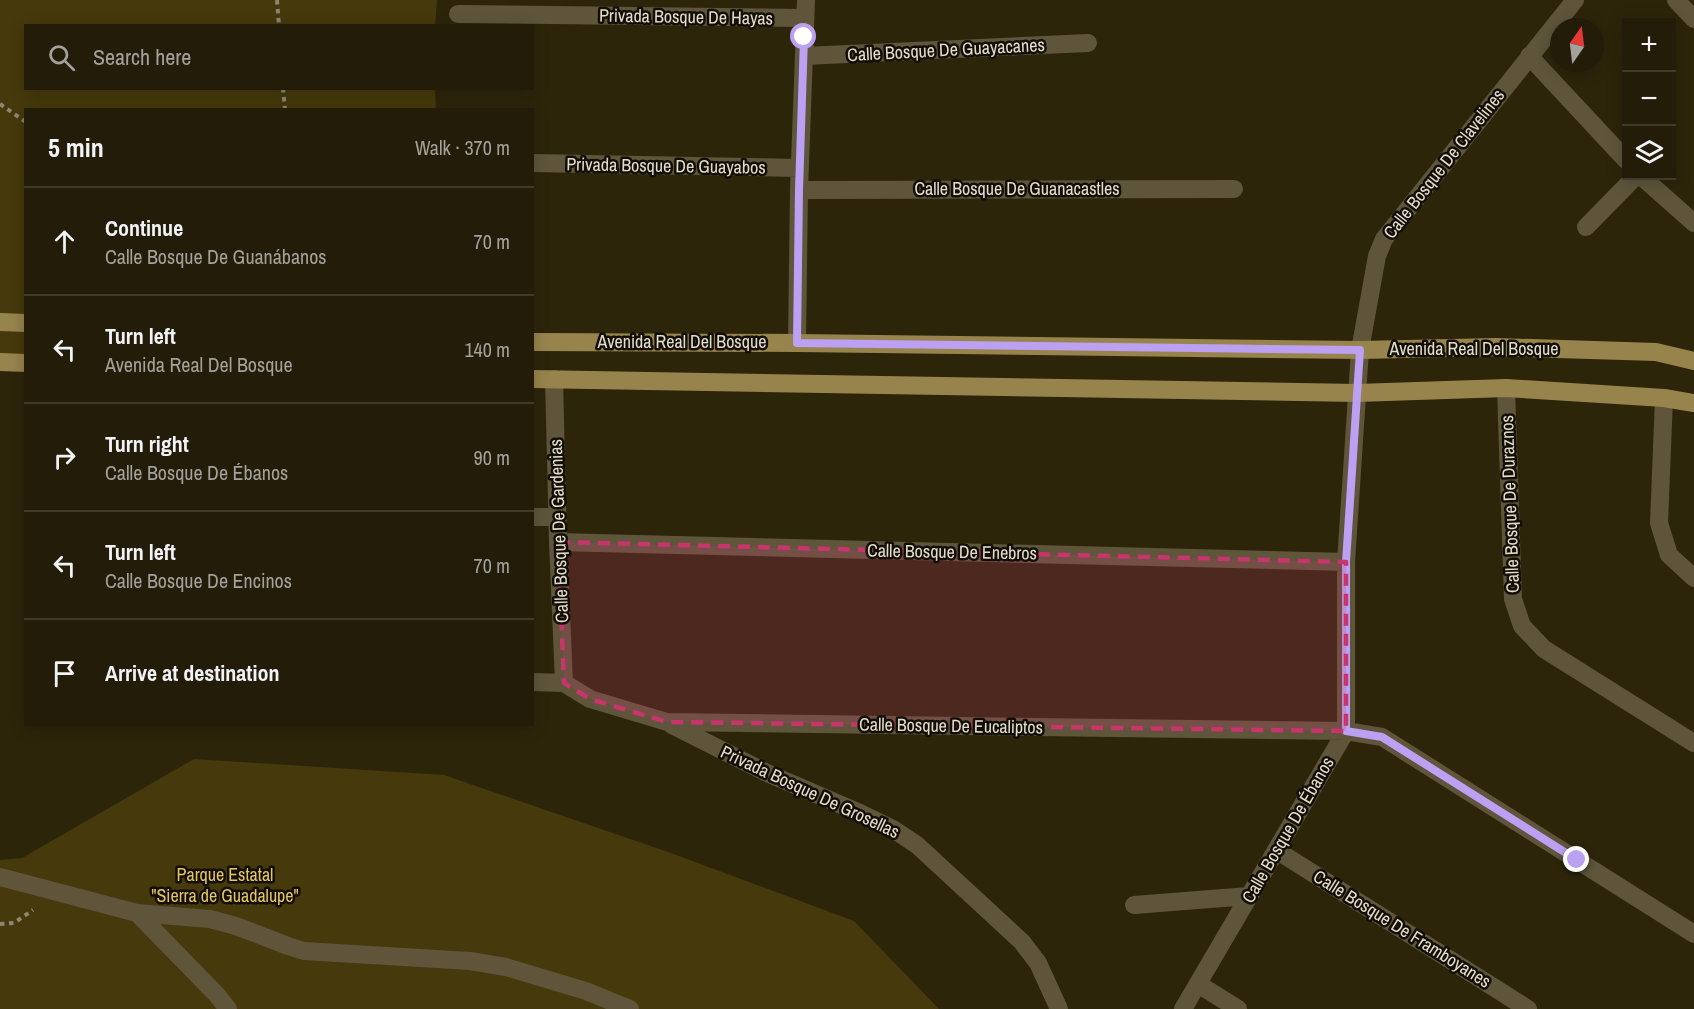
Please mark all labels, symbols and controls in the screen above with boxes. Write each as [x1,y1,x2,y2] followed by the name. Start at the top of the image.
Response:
[599,2,773,31] street label: Privada Bosque De Hayas
[1550,18,1604,72] north arrow
[1622,18,1676,180] map controls
[1622,18,1676,72] button: +
[790,23,816,49] route start
[24,24,534,90] search box
[847,32,1045,67] street label: Calle Bosque De Guayacanes
[45,41,78,74] icon: search
[93,42,191,72] text: Search here
[1622,72,1676,126] button: −
[1377,84,1510,244] street label: Calle Bosque De Clavelines
[1622,126,1676,180] button: layers
[48,130,104,165] text: 5 min
[415,134,510,161] text: Walk · 370 m
[566,151,766,180] street label: Privada Bosque De Guayabos
[914,176,1120,201] street label: Calle Bosque De Guanacastles
[105,213,183,243] text: Continue
[48,225,81,258] icon: ahead
[474,228,510,255] text: 70 m
[105,243,327,270] text: Calle Bosque De Guanábanos
[105,321,176,351] text: Turn left
[597,329,766,354] street label: Avenida Real Del Bosque
[48,333,81,366] icon: left
[464,336,510,363] text: 140 m
[1389,336,1558,361] street label: Avenida Real Del Bosque
[105,351,293,378] text: Avenida Real Del Bosque
[1494,415,1525,593] street label: Calle Bosque De Duraznos
[105,429,189,459] text: Turn right
[543,439,574,623] street label: Calle Bosque De Gardenias
[48,441,81,474] icon: right
[474,444,510,471] text: 90 m
[105,459,288,486] text: Calle Bosque De Ébanos
[105,537,176,567] text: Turn left
[867,538,1037,565] street label: Calle Bosque De Enebros
[48,549,81,582] icon: left
[474,552,510,579] text: 70 m
[105,567,292,594] text: Calle Bosque De Encinos
[48,657,81,690] icon: arrive
[105,658,279,688] text: Arrive at destination
[859,711,1043,740] street label: Calle Bosque De Eucaliptos
[717,739,904,844] street label: Privada Bosque De Grosellas
[1236,752,1340,907] street label: Calle Bosque De Ébanos
[1563,846,1589,872] route end
[151,862,299,908] park label: Parque Estatal "Sierra de Guadalupe"
[1309,864,1496,994] street label: Calle Bosque De Framboyanes

